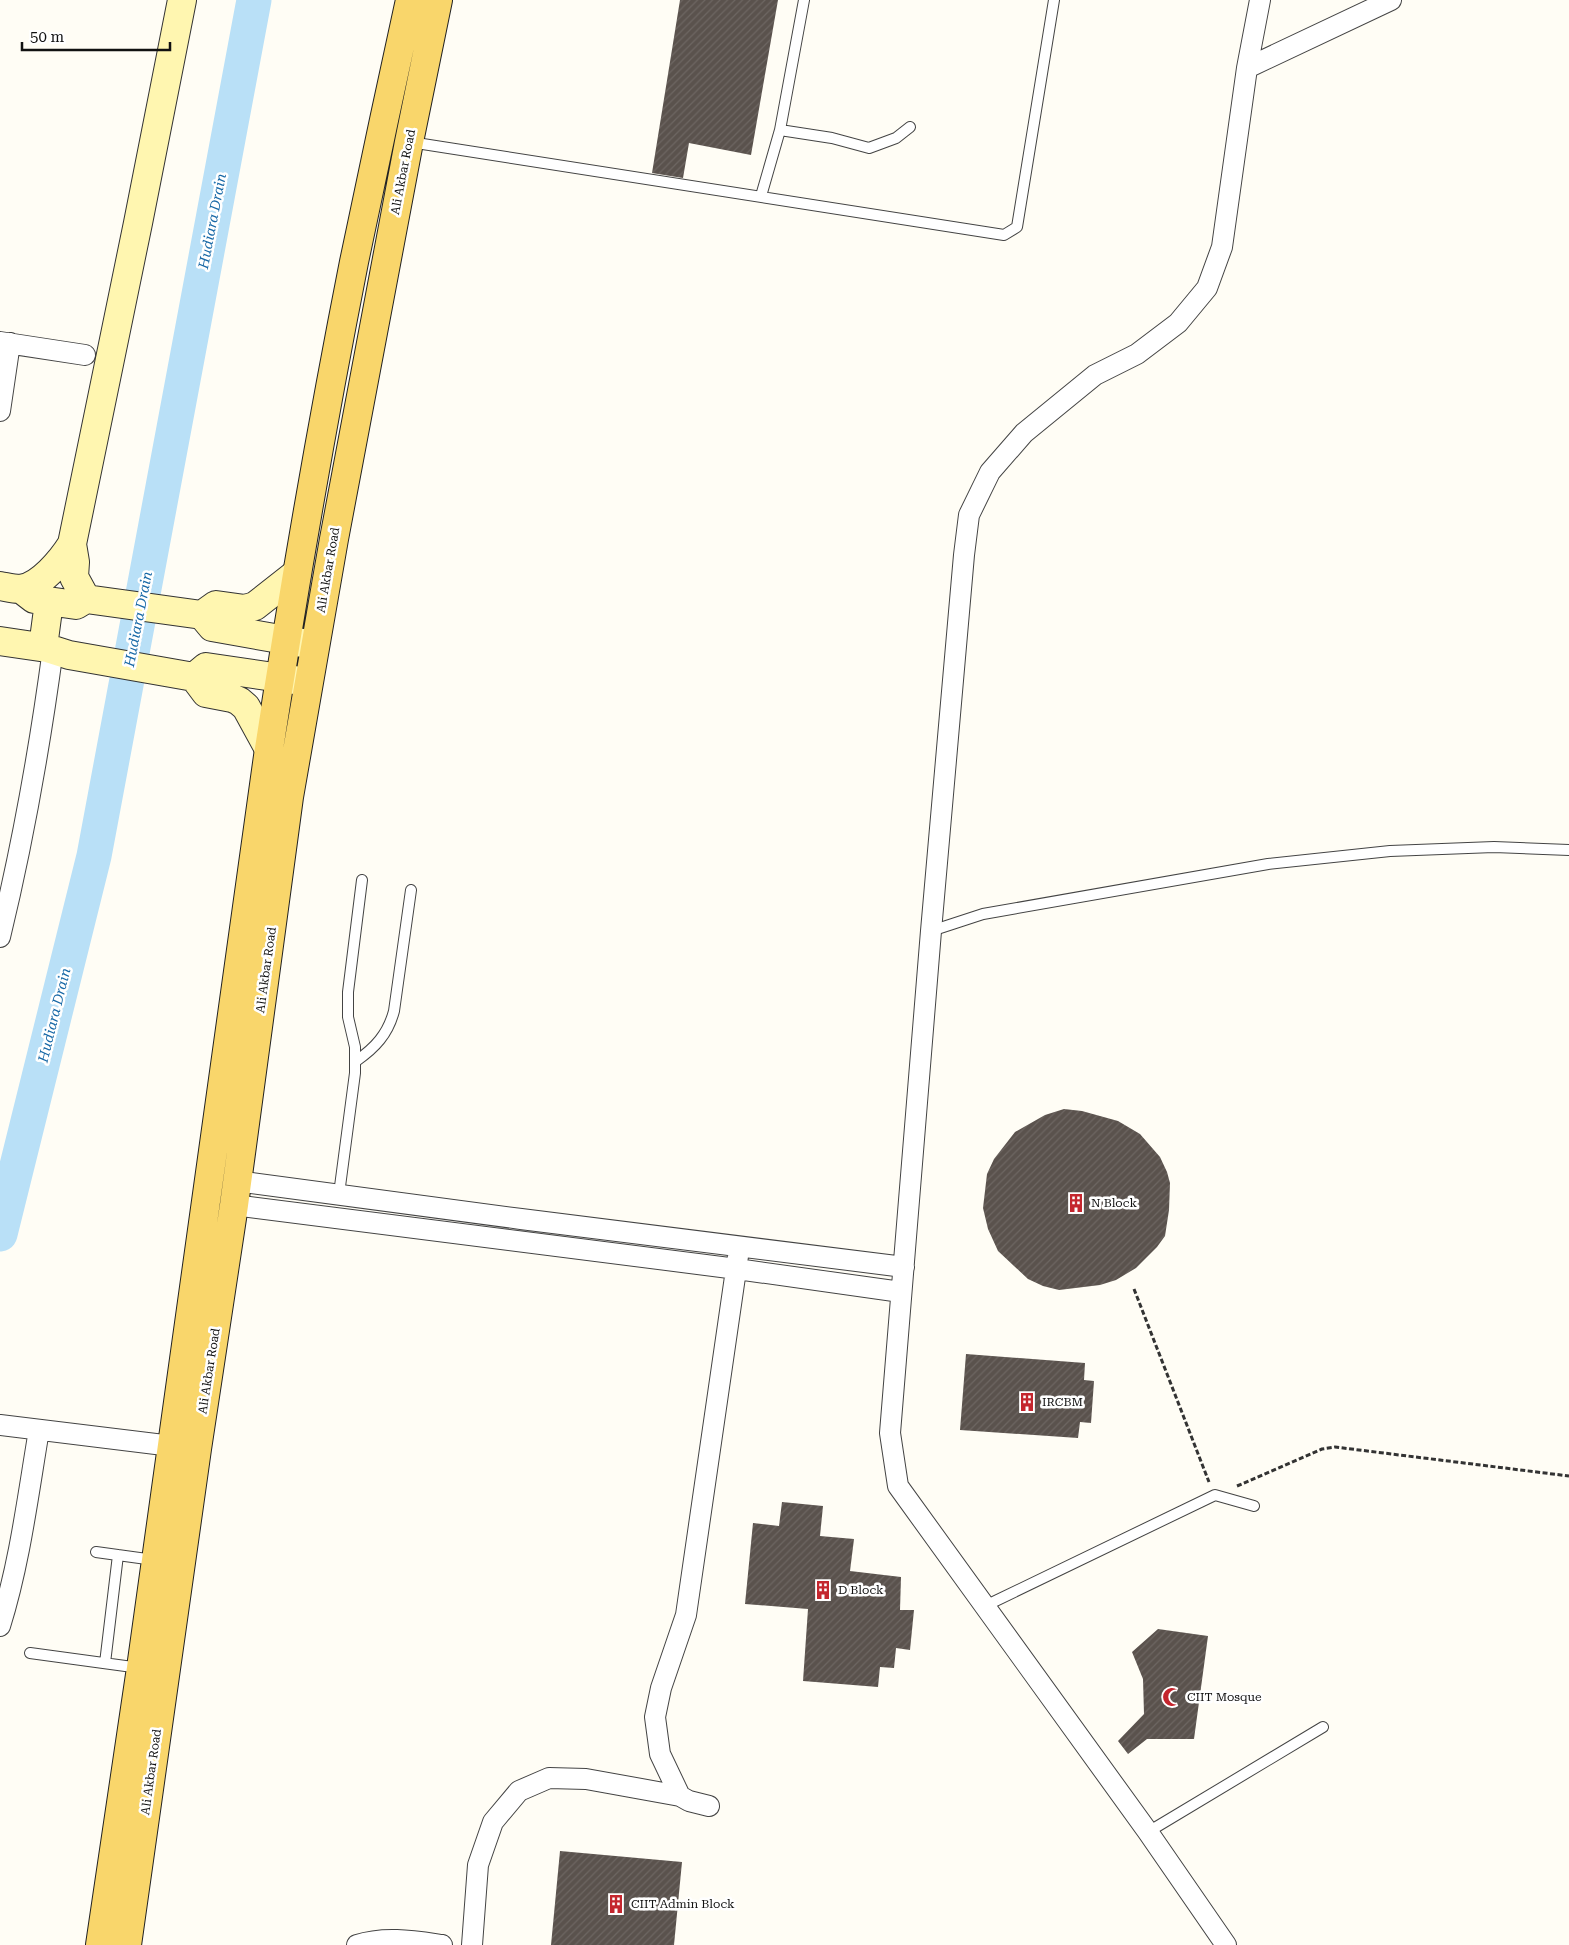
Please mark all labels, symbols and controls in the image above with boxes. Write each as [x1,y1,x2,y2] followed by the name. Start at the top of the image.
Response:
[22,20,170,52] scale bar
[30,28,65,46] text: 50 m
[388,128,418,216] street label: Ali Akbar Road
[195,172,229,271] water label: Hudiara Drain
[314,526,342,614] street label: Ali Akbar Road
[121,570,155,669] water label: Hudiara Drain
[253,926,279,1014] street label: Ali Akbar Road
[34,966,74,1065] water label: Hudiara Drain
[1065,1192,1087,1214] building icon: N Block
[1091,1196,1137,1210] place label: N Block
[195,1327,223,1415] street label: Ali Akbar Road
[1016,1391,1038,1413] building icon: IRCBM
[1042,1395,1083,1409] place label: IRCBM
[812,1579,834,1601] building icon: D Block
[838,1583,884,1597] place label: D Block
[1161,1686,1183,1708] mosque icon: CIIT Mosque
[1187,1690,1262,1704] place label: CIIT Mosque
[138,1728,164,1816] street label: Ali Akbar Road
[605,1893,627,1915] building icon: CIIT Admin Block
[631,1897,735,1911] place label: CIIT Admin Block

